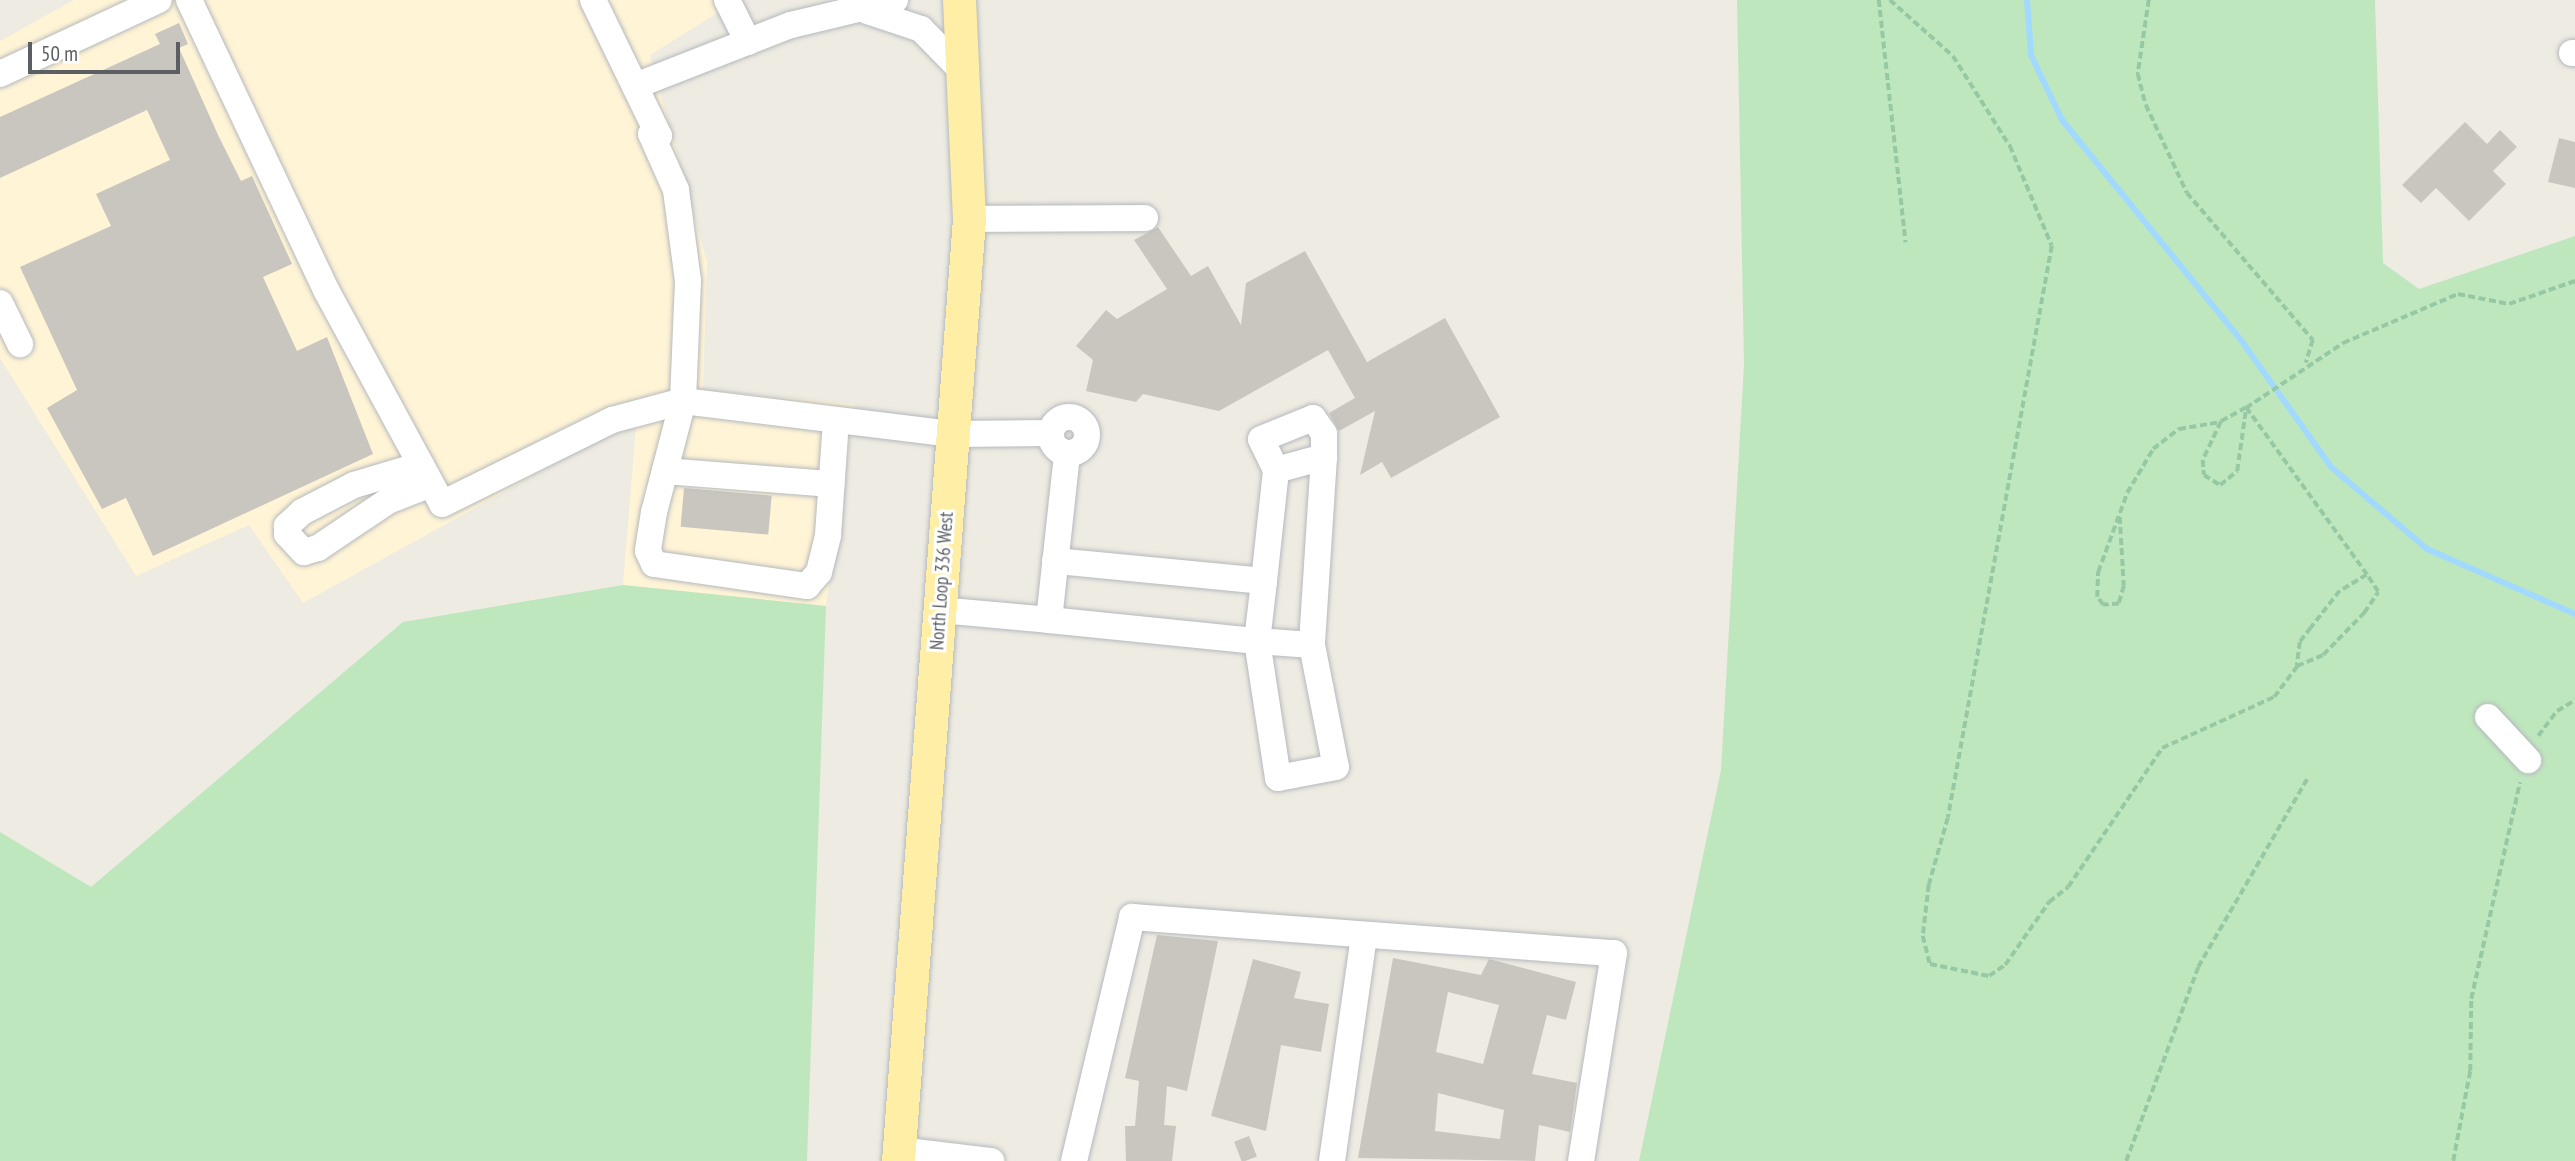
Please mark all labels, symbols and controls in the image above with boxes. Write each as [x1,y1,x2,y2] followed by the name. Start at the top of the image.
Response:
[32,28,184,72] scale bar
[41,40,78,67] text: 50 m
[926,511,958,651] street label: North Loop 336 West

